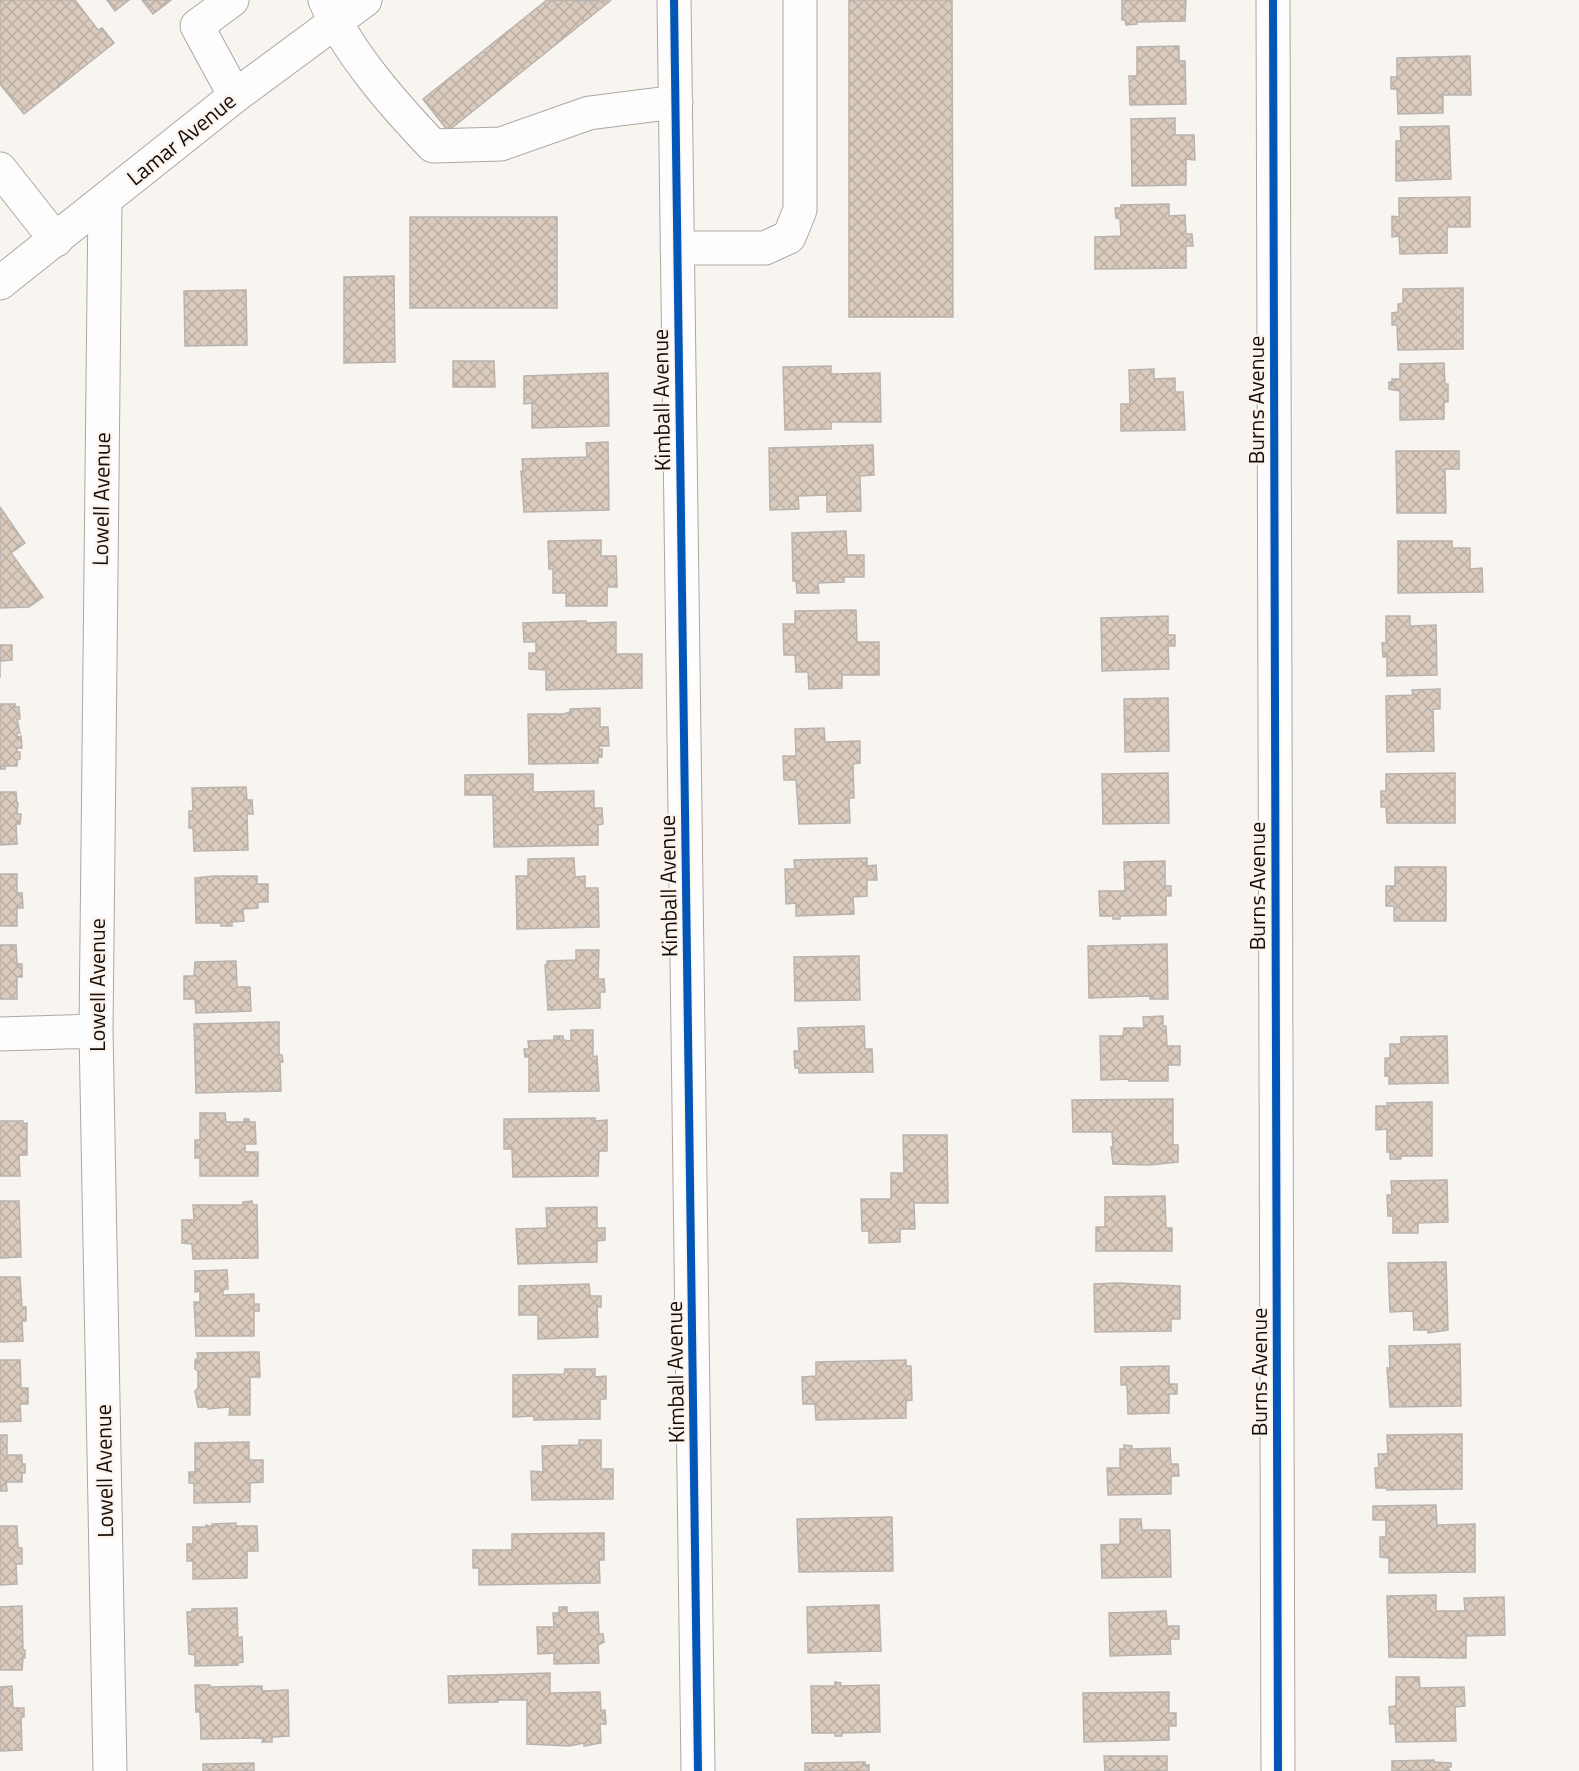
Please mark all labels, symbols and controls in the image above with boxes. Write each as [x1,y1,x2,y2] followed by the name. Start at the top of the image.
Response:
[119,84,243,194] street label: Lamar Avenue
[643,329,679,471] street label: Kimball Avenue
[1239,336,1273,464] street label: Burns Avenue
[83,432,119,566] street label: Lowell Avenue
[650,815,686,957] street label: Kimball Avenue
[1240,822,1274,950] street label: Burns Avenue
[80,918,114,1052] street label: Lowell Avenue
[657,1301,693,1443] street label: Kimball Avenue
[1242,1308,1276,1436] street label: Burns Avenue
[86,1404,122,1538] street label: Lowell Avenue

